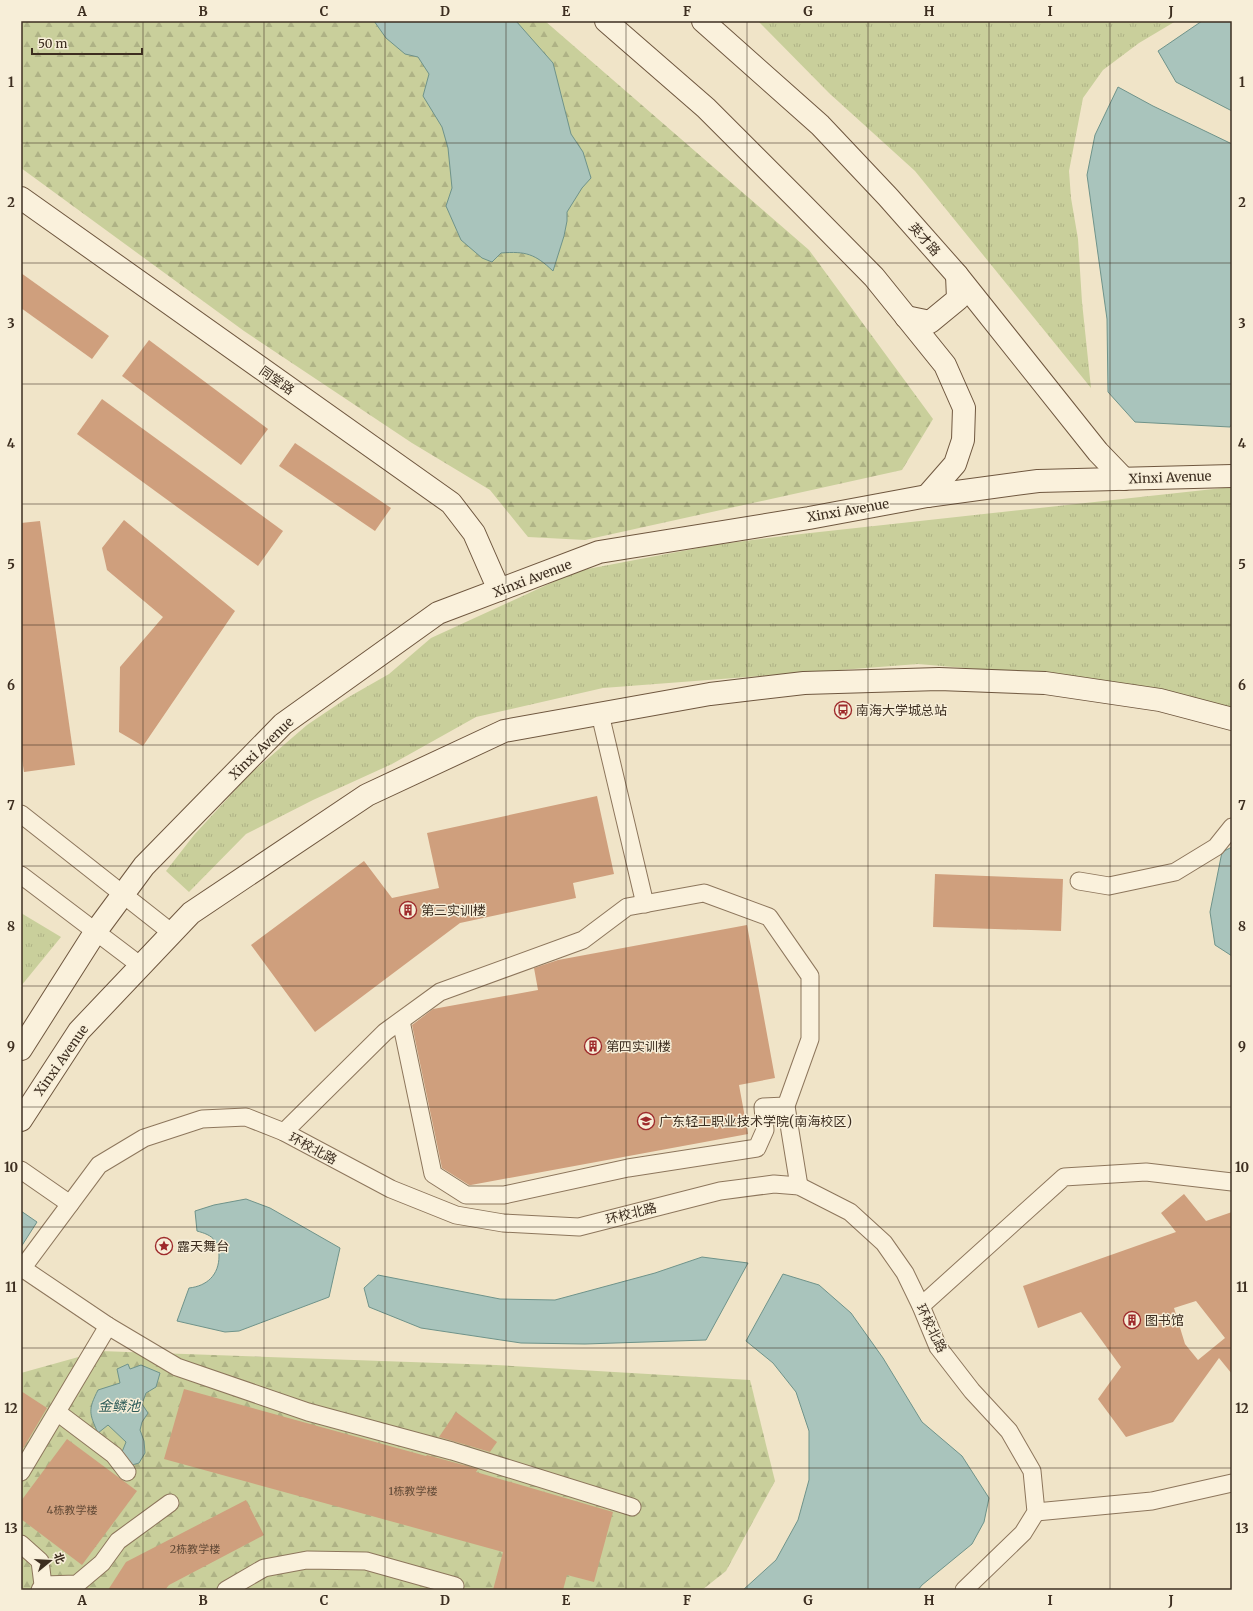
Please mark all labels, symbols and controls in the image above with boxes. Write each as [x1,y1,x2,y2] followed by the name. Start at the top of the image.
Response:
[76,3,87,20] text: A
[198,3,208,20] text: B
[320,3,329,20] text: C
[440,3,450,20] text: D
[562,3,571,20] text: E
[683,3,691,20] text: F
[803,3,813,20] text: G
[924,3,935,20] text: H
[1047,3,1053,20] text: I
[1167,3,1174,20] text: J
[32,30,142,56] scale bar
[38,36,67,51] text: 50 m
[8,74,14,91] text: 1
[1239,74,1245,91] text: 1
[7,194,15,211] text: 2
[1238,194,1246,211] text: 2
[905,219,944,260] street label: 英才路
[7,315,15,332] text: 3
[1238,315,1246,332] text: 3
[256,362,298,399] street label: 同堂路
[7,435,16,452] text: 4
[1238,435,1247,452] text: 4
[1128,468,1212,487] street label: Xinxi Avenue
[806,495,891,526] street label: Xinxi Avenue
[7,556,15,573] text: 5
[490,556,574,601] street label: Xinxi Avenue
[1238,556,1246,573] text: 5
[7,677,15,694] text: 6
[1238,677,1246,694] text: 6
[833,700,853,720] bus stop icon: 南海大学城总站
[856,702,947,719] place label: 南海大学城总站
[226,713,297,783] street label: Xinxi Avenue
[7,797,15,814] text: 7
[1238,797,1246,814] text: 7
[398,900,418,920] building icon: 第三实训楼
[421,902,486,919] place label: 第三实训楼
[7,918,15,935] text: 8
[1238,918,1246,935] text: 8
[31,1021,92,1099] street label: Xinxi Avenue
[583,1036,603,1056] building icon: 第四实训楼
[7,1038,15,1055] text: 9
[606,1038,671,1055] place label: 第四实训楼
[1238,1038,1246,1055] text: 9
[636,1111,656,1131] school or university icon: 广东轻工职业技术学院(南海校区)
[659,1113,852,1130] place label: 广东轻工职业技术学院(南海校区)
[286,1129,340,1168] street label: 环校北路
[4,1159,18,1176] text: 10
[1235,1159,1249,1176] text: 10
[604,1199,658,1228] street label: 环校北路
[154,1236,174,1256] place icon: 露天舞台
[177,1238,229,1255] place label: 露天舞台
[5,1279,17,1296] text: 11
[1236,1279,1248,1296] text: 11
[913,1301,951,1355] street label: 环校北路
[1122,1310,1142,1330] building icon: 图书馆
[1145,1312,1184,1329] place label: 图书馆
[98,1397,142,1415] water label: 金鳞池
[4,1400,18,1417] text: 12
[1235,1400,1249,1417] text: 12
[389,1484,437,1498] house number: 1栋教学楼
[47,1503,97,1517] house number: 4栋教学楼
[4,1520,18,1537] text: 13
[1235,1520,1249,1537] text: 13
[30,1541,70,1581] north arrow
[170,1542,220,1556] house number: 2栋教学楼
[51,1551,68,1565] text: 北
[76,1592,87,1609] text: A
[198,1592,208,1609] text: B
[320,1592,329,1609] text: C
[440,1592,450,1609] text: D
[562,1592,571,1609] text: E
[683,1592,691,1609] text: F
[803,1592,813,1609] text: G
[924,1592,935,1609] text: H
[1047,1592,1053,1609] text: I
[1167,1592,1174,1609] text: J

